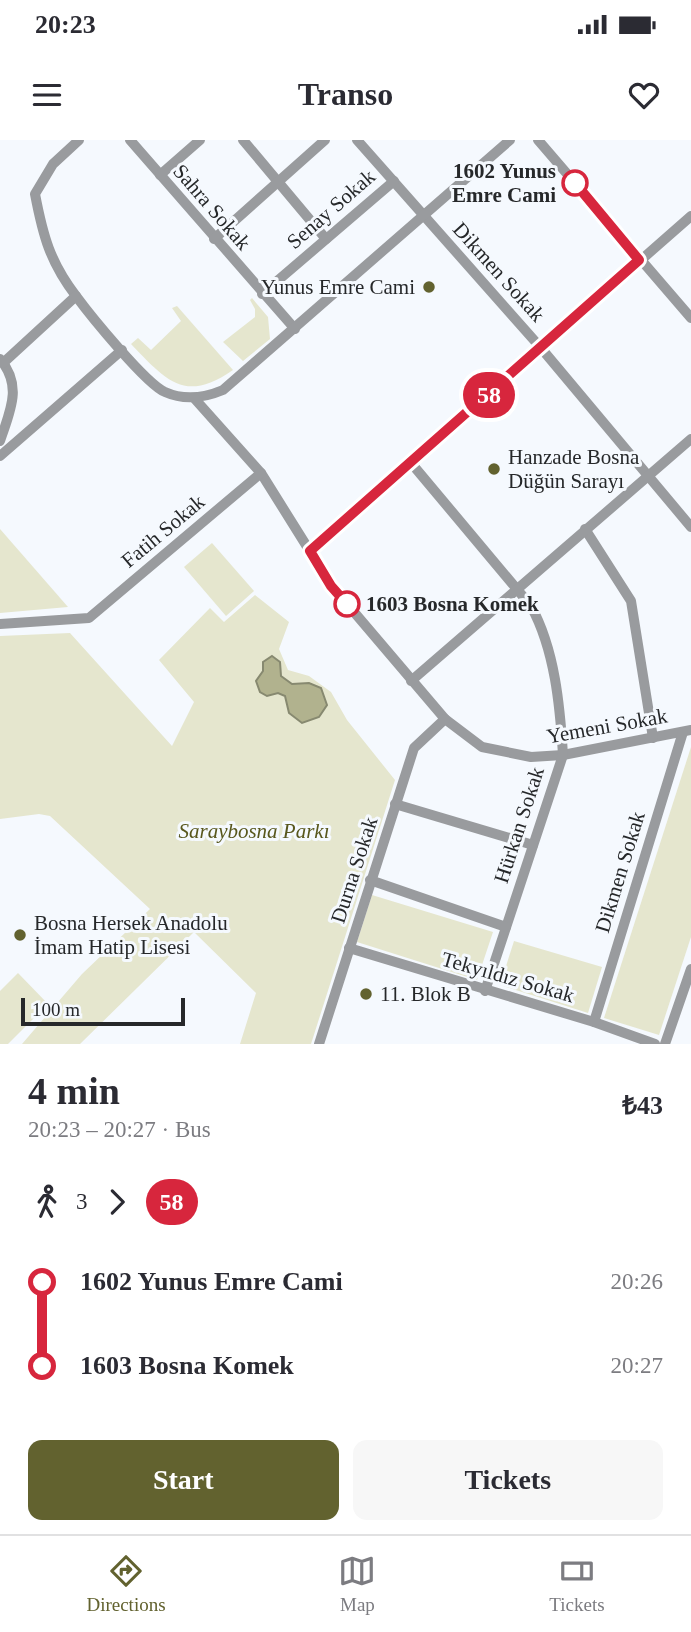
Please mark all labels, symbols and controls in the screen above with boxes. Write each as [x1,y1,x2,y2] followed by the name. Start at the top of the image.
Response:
[35,10,96,39] text: 20:23
[28,76,66,114] icon: menu
[298,76,393,112] text: Transo
[625,76,663,114] icon: heart
[168,159,256,255] street label: Sahra Sokak
[452,159,556,207] place label: 1602 Yunus Emre Cami
[282,164,380,254] street label: Senay Sokak
[562,170,588,196] marker: 1602 Yunus Emre Cami
[448,217,550,327] street label: Dikmen Sokak
[261,275,415,299] place label: Yunus Emre Cami
[421,279,437,295] marker: Yunus Emre Cami
[458,372,520,418] line badge: 58
[477,382,501,408] text: 58
[508,445,640,493] place label: Hanzade Bosna Düğün Sarayı
[486,461,502,477] marker: Hanzade Bosna Düğün Sarayı
[117,489,210,573] street label: Fatih Sokak
[334,591,360,617] marker: 1603 Bosna Komek
[366,592,539,616] place label: 1603 Bosna Komek
[545,703,670,748] street label: Yemeni Sokak
[489,763,549,886] street label: Hürkan Sokak
[590,808,650,935] street label: Dikmen Sokak
[326,813,383,926] street label: Durna Sokak
[178,819,330,843] park label: Saraybosna Parkı
[34,911,228,959] place label: Bosna Hersek Anadolu İmam Hatip Lisesi
[12,927,28,943] marker: Bosna Hersek Anadolu İmam Hatip Lisesi
[439,947,578,1008] street label: Tekyıldız Sokak
[380,982,471,1006] place label: 11. Blok B
[358,986,374,1002] marker: 11. Blok B
[21,995,186,1027] scale bar
[32,999,80,1020] text: 100 m
[28,1070,120,1112] text: 4 min
[622,1091,663,1120] text: ₺43
[28,1117,211,1142] text: 20:23 – 20:27 · Bus
[28,1183,66,1221] icon: walk
[98,1183,136,1221] icon: forward
[76,1189,88,1214] text: 3
[160,1189,184,1215] text: 58
[80,1267,343,1296] text: 1602 Yunus Emre Cami
[611,1269,663,1294] text: 20:26
[80,1351,294,1380] text: 1603 Bosna Komek
[611,1353,663,1378] text: 20:27
[28,1440,339,1520] button: Start
[353,1440,663,1520] button: Tickets
[86,1552,166,1616] tab: Directions
[338,1552,376,1616] tab: Map
[549,1552,605,1616] tab: Tickets

